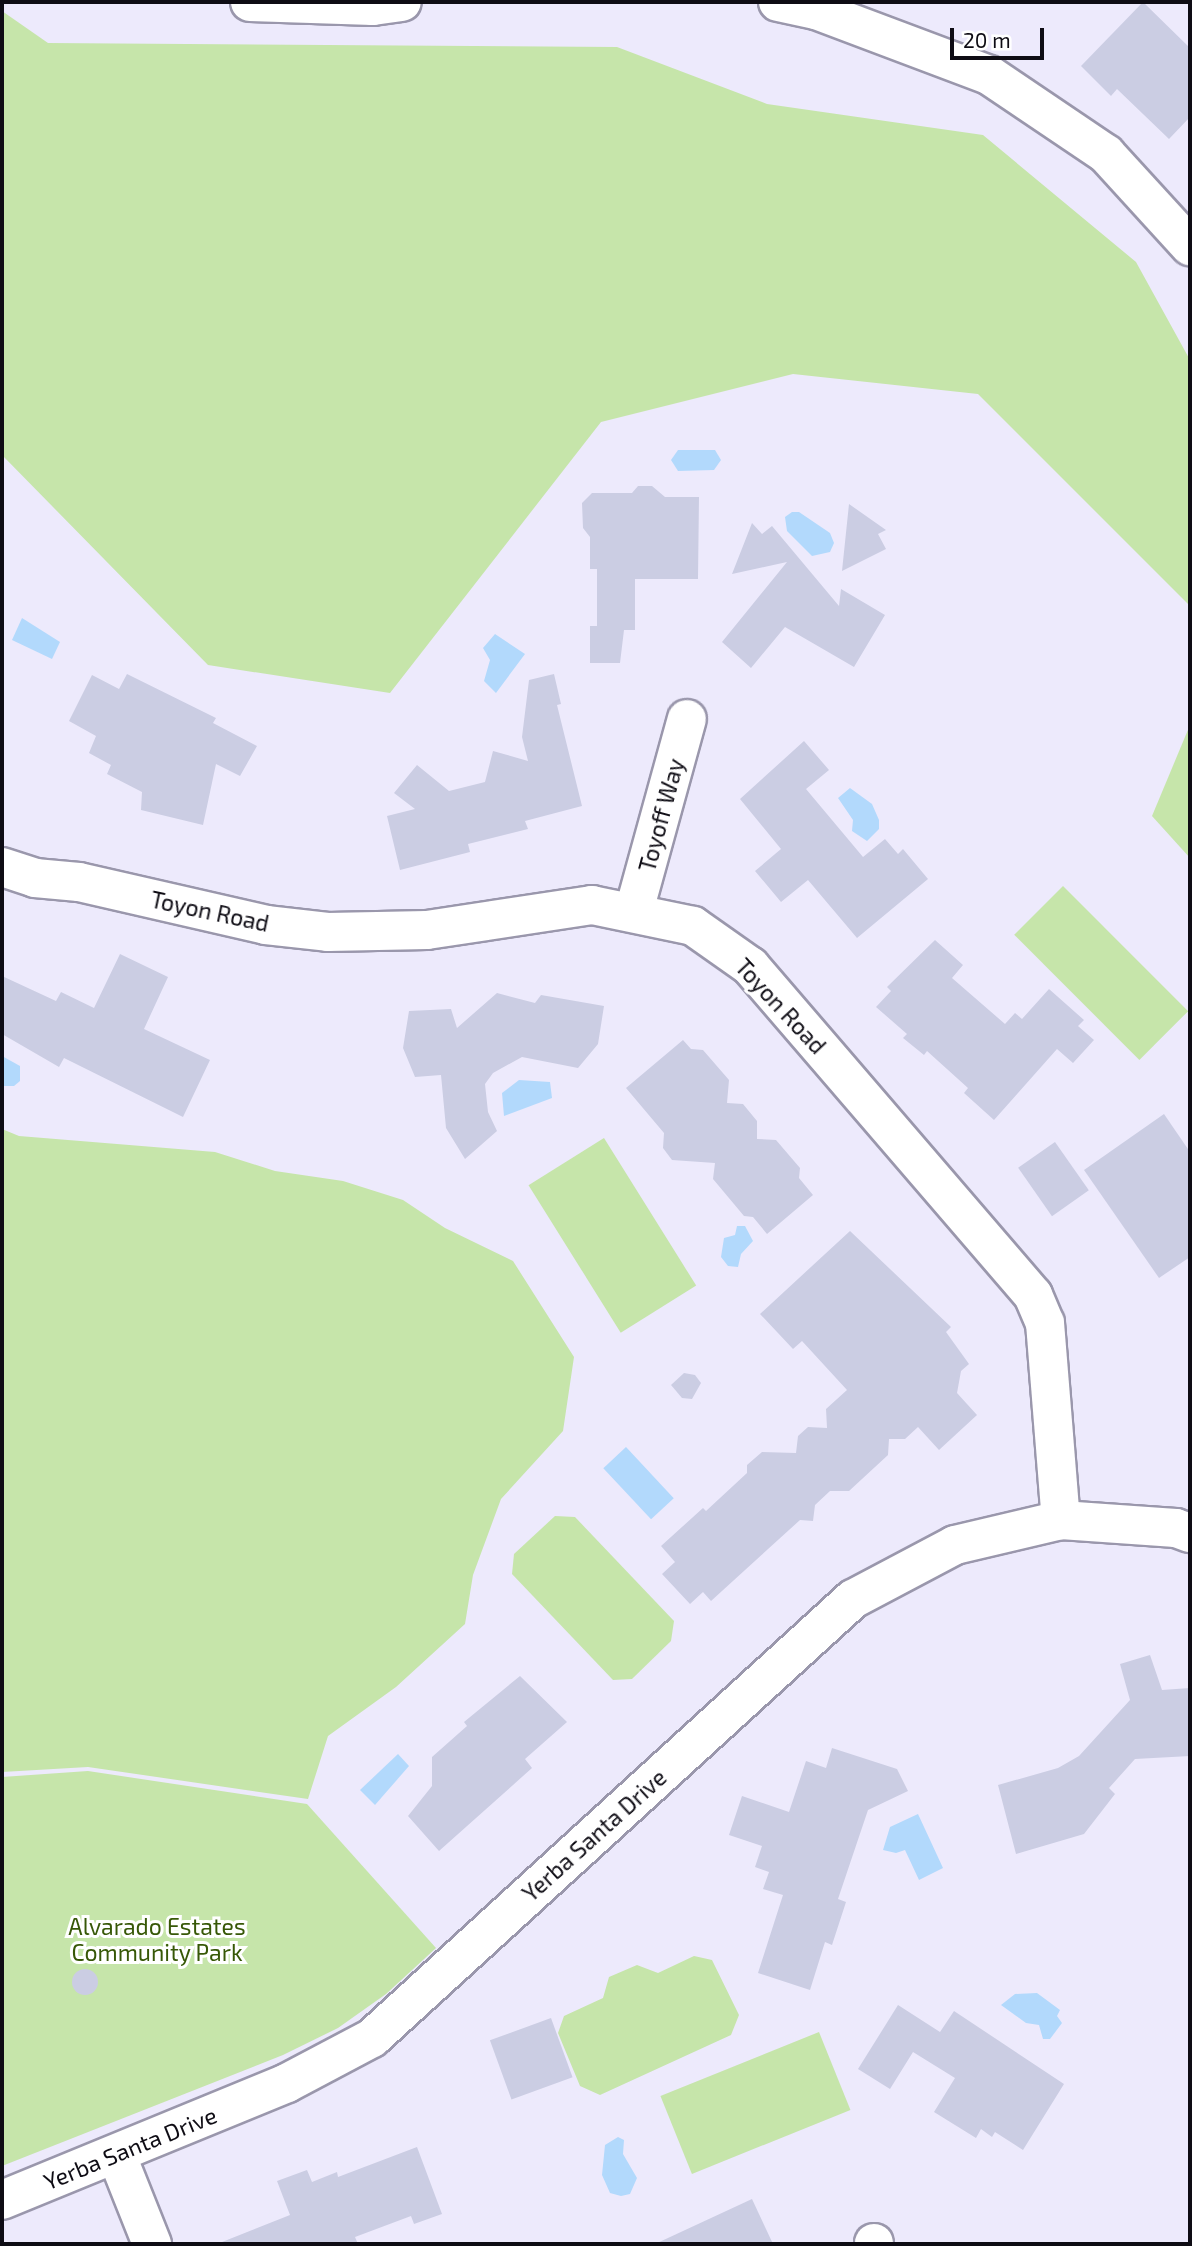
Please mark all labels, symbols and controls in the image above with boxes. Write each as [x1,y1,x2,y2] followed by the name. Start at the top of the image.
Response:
[954,14,1048,58] scale bar
[963,27,1011,52] text: 20 m
[633,755,689,875] street label: Toyoff Way
[148,885,272,937] street label: Toyon Road
[730,953,832,1059] street label: Toyon Road
[516,1763,672,1907] street label: Yerba Santa Drive
[68,1912,246,1966] park label: Alvarado Estates Community Park
[40,2101,220,2195] street label: Yerba Santa Drive

